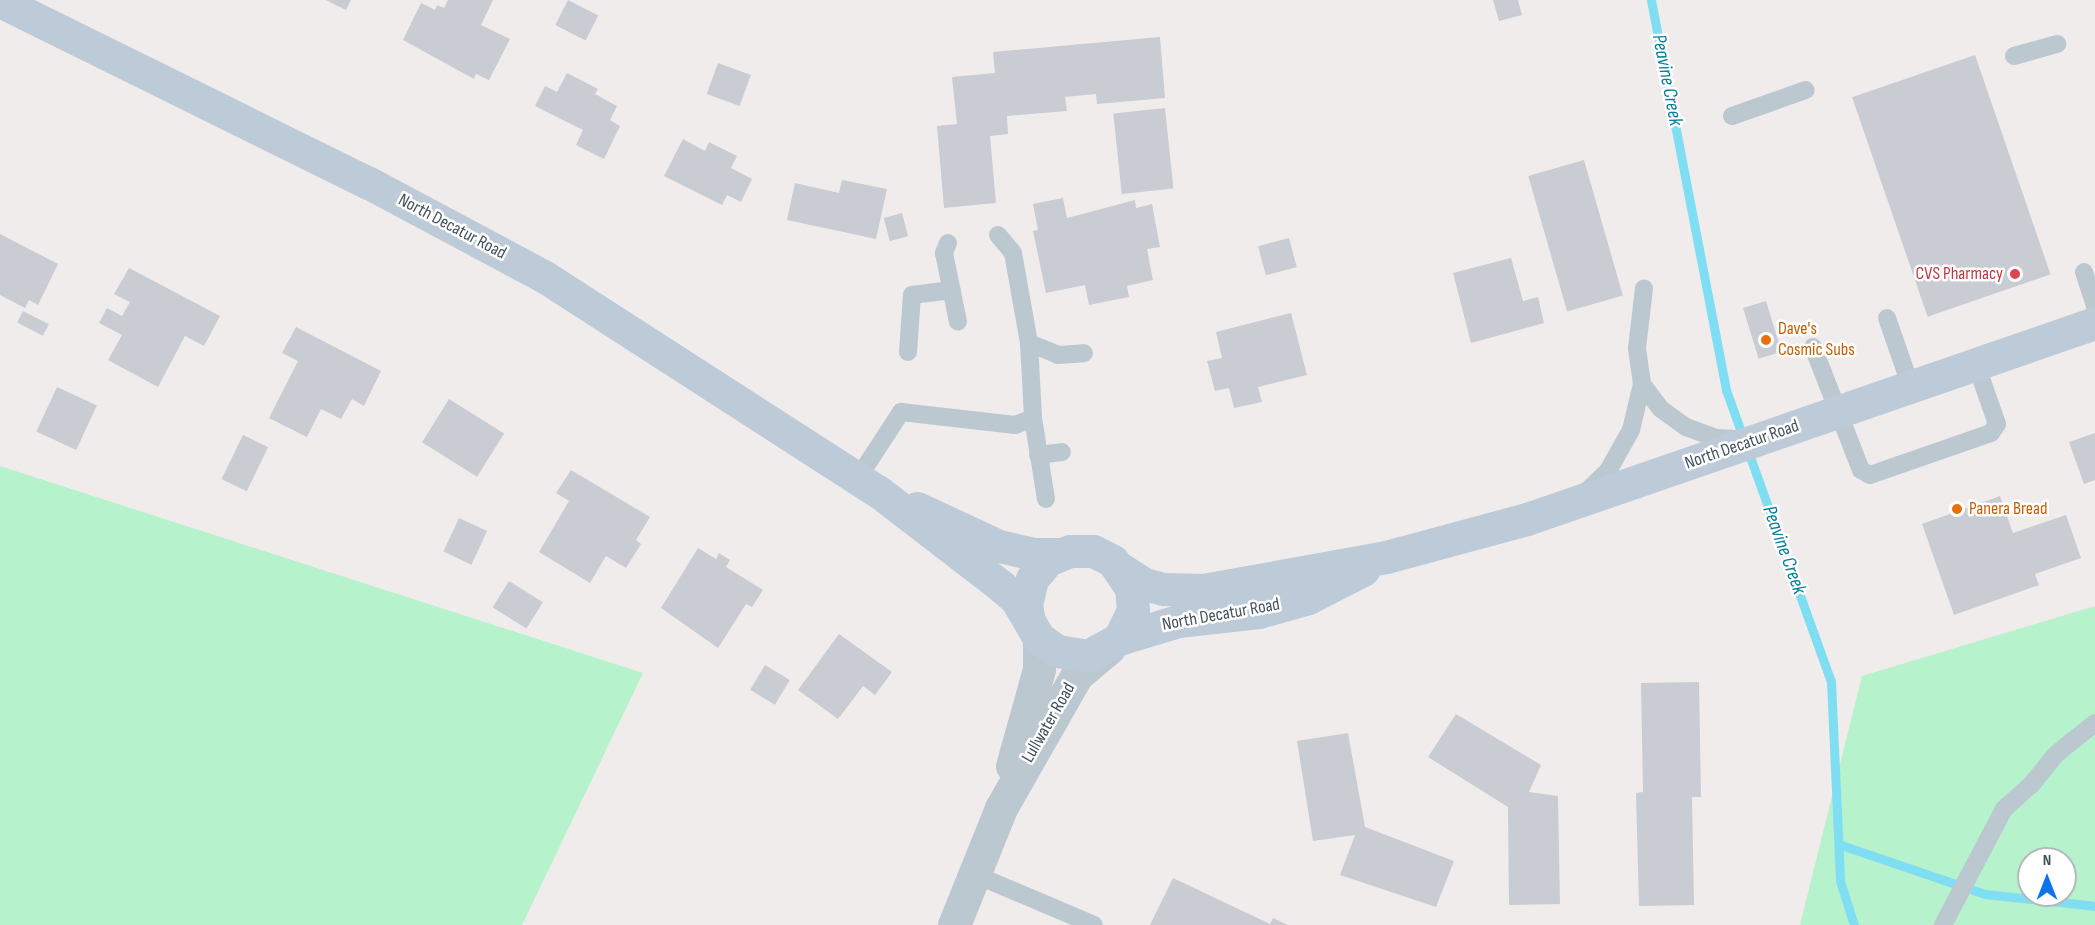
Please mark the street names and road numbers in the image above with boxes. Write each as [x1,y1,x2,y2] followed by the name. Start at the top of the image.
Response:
[394,190,510,264] street label: North Decatur Road
[1682,415,1802,475] street label: North Decatur Road
[1160,594,1282,636] street label: North Decatur Road
[1018,679,1080,767] street label: Lullwater Road

